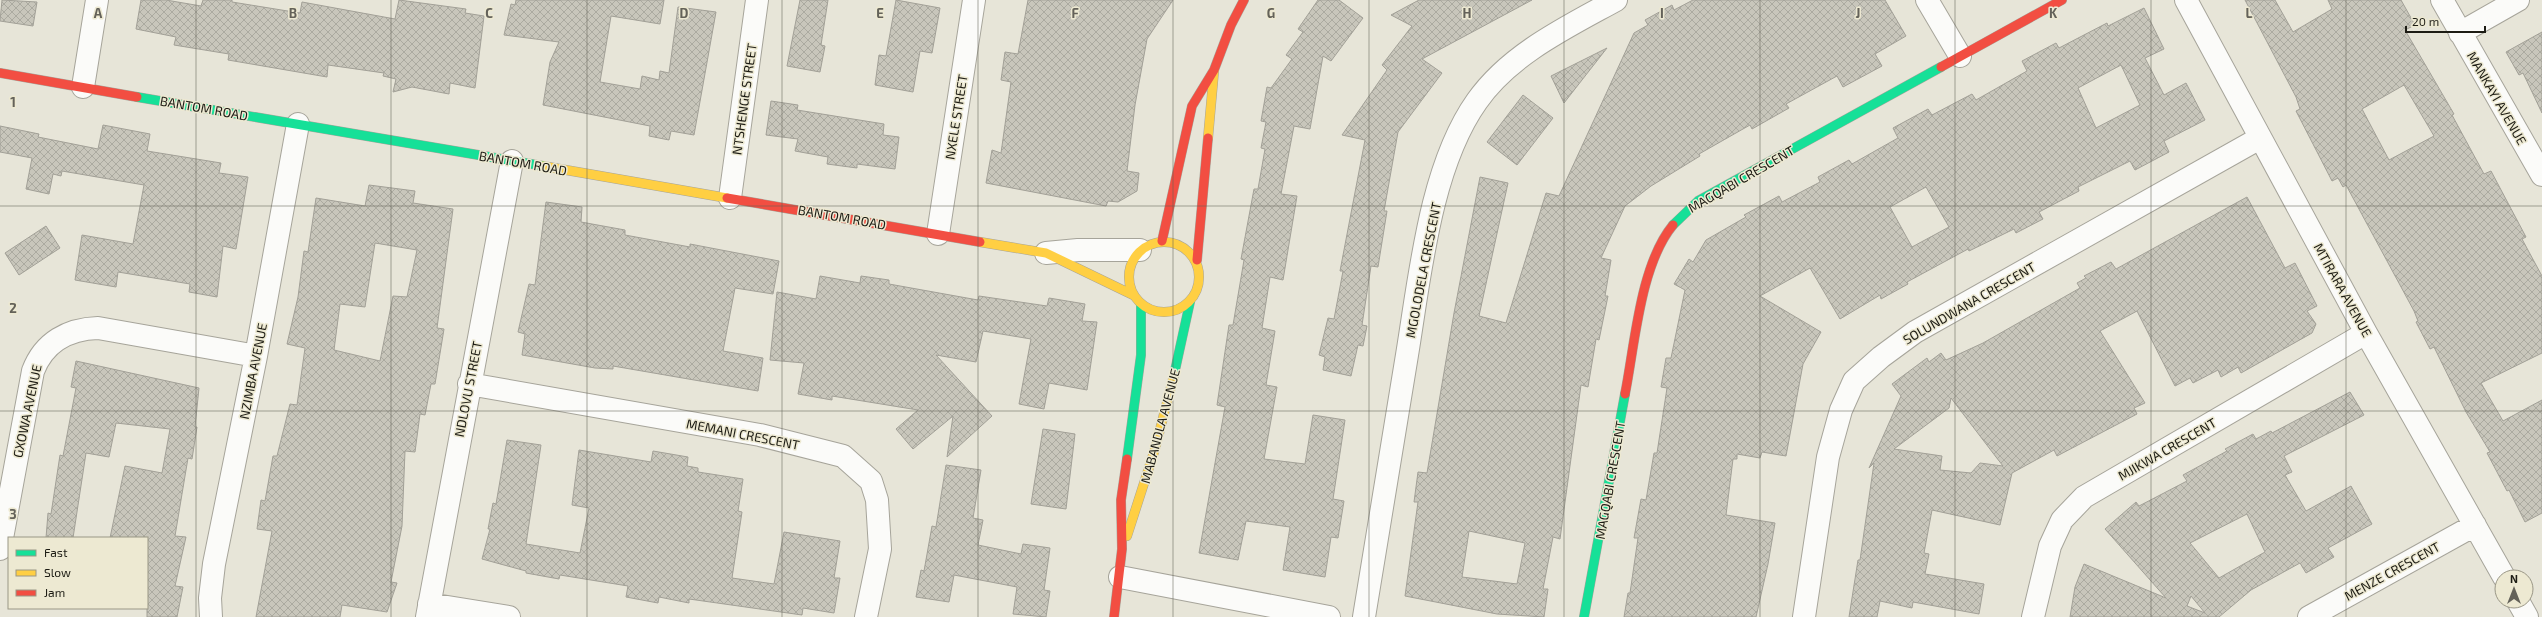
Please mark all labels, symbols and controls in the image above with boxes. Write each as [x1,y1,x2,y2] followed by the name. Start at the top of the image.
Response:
[94,5,103,21] text: A
[289,5,297,21] text: B
[485,5,493,21] text: C
[680,5,689,21] text: D
[876,5,884,21] text: E
[1071,5,1079,21] text: F
[1267,5,1275,21] text: G
[1463,5,1472,21] text: H
[1660,5,1664,21] text: I
[1856,5,1860,21] text: J
[2049,5,2058,21] text: K
[2246,5,2253,21] text: L
[2406,8,2485,34] scale bar
[2412,14,2439,28] text: 20 m
[728,42,760,156] street label: NTSHENGE STREET
[2464,49,2530,147] street label: MANKAYI AVENUE
[941,73,971,161] street label: NXELE STREET
[159,92,249,124] street label: BANTOM ROAD
[10,94,16,110] text: 1
[1685,142,1797,216] street label: MAGQABI CRESCENT
[478,147,568,179] street label: BANTOM ROAD
[1402,200,1444,339] street label: MGOLODELA CRESCENT
[797,201,887,233] street label: BANTOM ROAD
[2311,240,2375,340] street label: MTIRARA AVENUE
[1900,258,2038,347] street label: SOLUNDWANA CRESCENT
[9,300,17,316] text: 2
[236,322,270,420] street label: NZIMBA AVENUE
[451,339,485,438] street label: NDLOVU STREET
[9,363,45,459] street label: GXOWA AVENUE
[1137,367,1183,485] street label: MABANDLA AVENUE
[2115,414,2219,484] street label: MJIKWA CRESCENT
[685,415,801,453] street label: MEMANI CRESCENT
[1592,419,1628,541] street label: MAGQABI CRESCENT
[9,506,17,522] text: 3
[8,537,148,609] legend
[2341,538,2443,604] street label: MENZE CRESCENT
[44,545,68,559] text: Fast
[44,565,71,579] text: Slow
[2494,569,2534,609] north arrow
[2510,572,2518,585] text: N
[44,585,65,599] text: Jam

